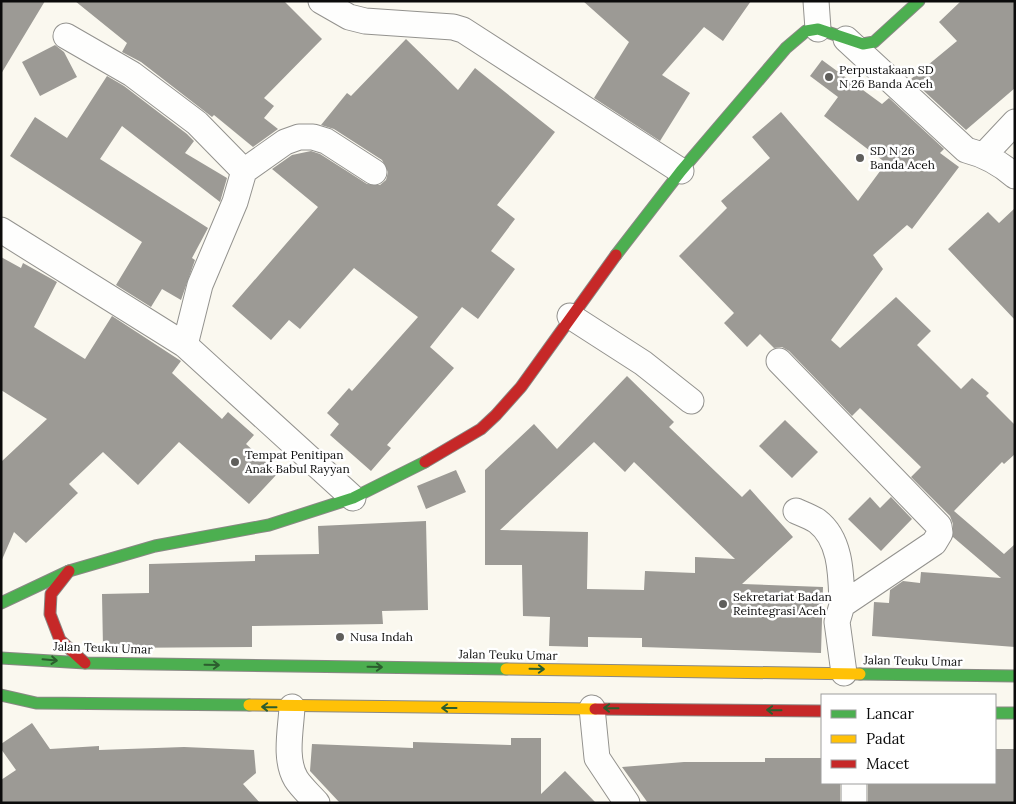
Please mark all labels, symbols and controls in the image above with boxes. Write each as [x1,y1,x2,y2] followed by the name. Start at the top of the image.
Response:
[839,62,934,91] place label: Perpustakaan SD N 26 Banda Aceh
[823,71,835,83] marker: Perpustakaan SD N 26 Banda Aceh
[870,143,935,172] place label: SD N 26 Banda Aceh
[854,152,866,164] marker: SD N 26 Banda Aceh
[244,447,350,476] place label: Tempat Penitipan Anak Babul Rayyan
[229,456,241,468] marker: Tempat Penitipan Anak Babul Rayyan
[733,589,832,618] place label: Sekretariat Badan Reintegrasi Aceh
[717,598,729,610] marker: Sekretariat Badan Reintegrasi Aceh
[350,629,413,644] place label: Nusa Indah
[334,631,346,643] marker: Nusa Indah
[52,638,154,657] street label: Jalan Teuku Umar
[457,646,558,663] street label: Jalan Teuku Umar
[862,652,963,669] street label: Jalan Teuku Umar
[42,656,58,665] one-way arrow
[204,660,220,670] one-way arrow
[366,662,383,672] one-way arrow
[529,664,545,674] one-way arrow
[821,694,996,784] legend
[261,702,277,712] one-way arrow
[441,703,457,713] one-way arrow
[603,703,620,713] one-way arrow
[866,704,915,723] text: Lancar
[766,706,782,715] one-way arrow
[866,729,905,748] text: Padat
[866,754,909,773] text: Macet

